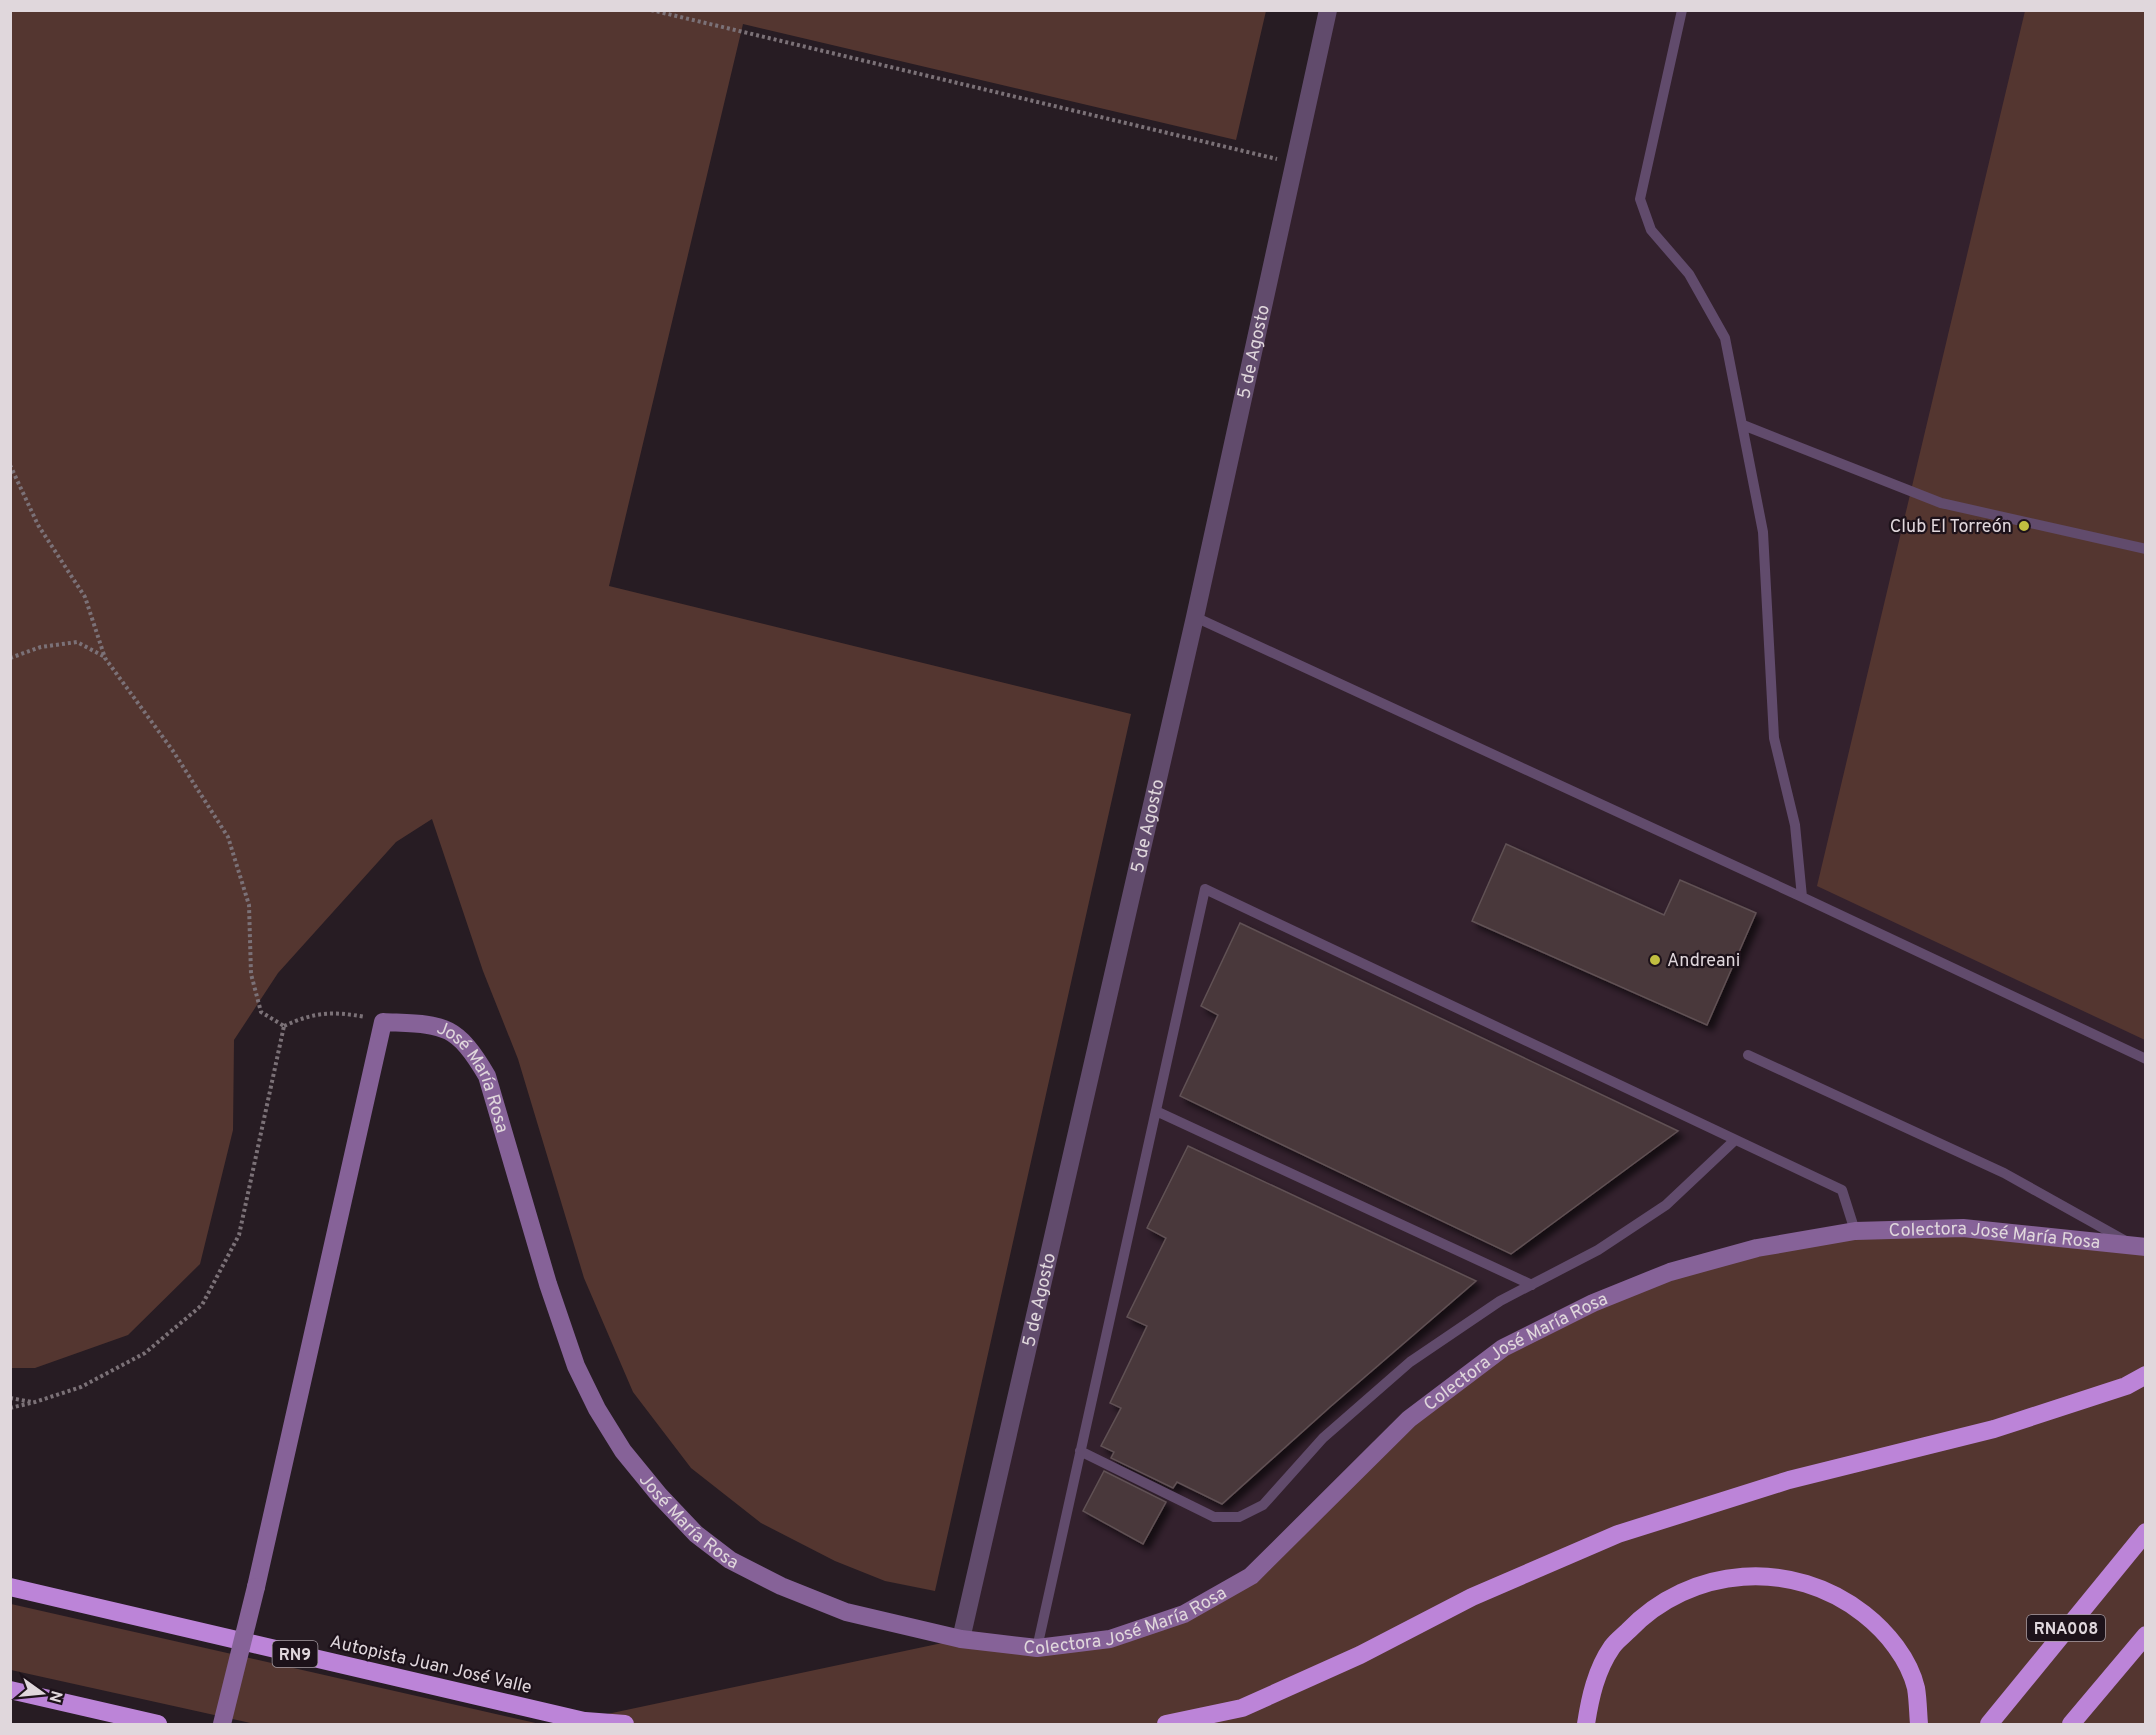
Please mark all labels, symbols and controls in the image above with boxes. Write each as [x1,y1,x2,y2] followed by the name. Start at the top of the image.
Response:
[1233,303,1276,401] street label: 5 de Agosto
[1890,516,2012,539] place label: Club El Torreón
[2017,519,2031,533] marker: Club El Torreón
[1127,777,1170,876] street label: 5 de Agosto
[1667,950,1740,973] place label: Andreani
[1648,953,1662,967] marker: Andreani
[433,1017,513,1136] street label: José María Rosa
[1888,1218,2101,1255] street label: Colectora José María Rosa
[1018,1251,1062,1349] street label: 5 de Agosto
[1420,1288,1612,1417] street label: Colectora José María Rosa
[633,1469,742,1575] street label: José María Rosa
[1022,1582,1231,1661] street label: Colectora José María Rosa
[2027,1615,2105,1641] road number: RNA008
[327,1631,534,1700] street label: Autopista Juan José Valle
[272,1641,318,1667] road number: RN9
[12,1663,72,1723] north arrow
[43,1688,66,1705] text: N

